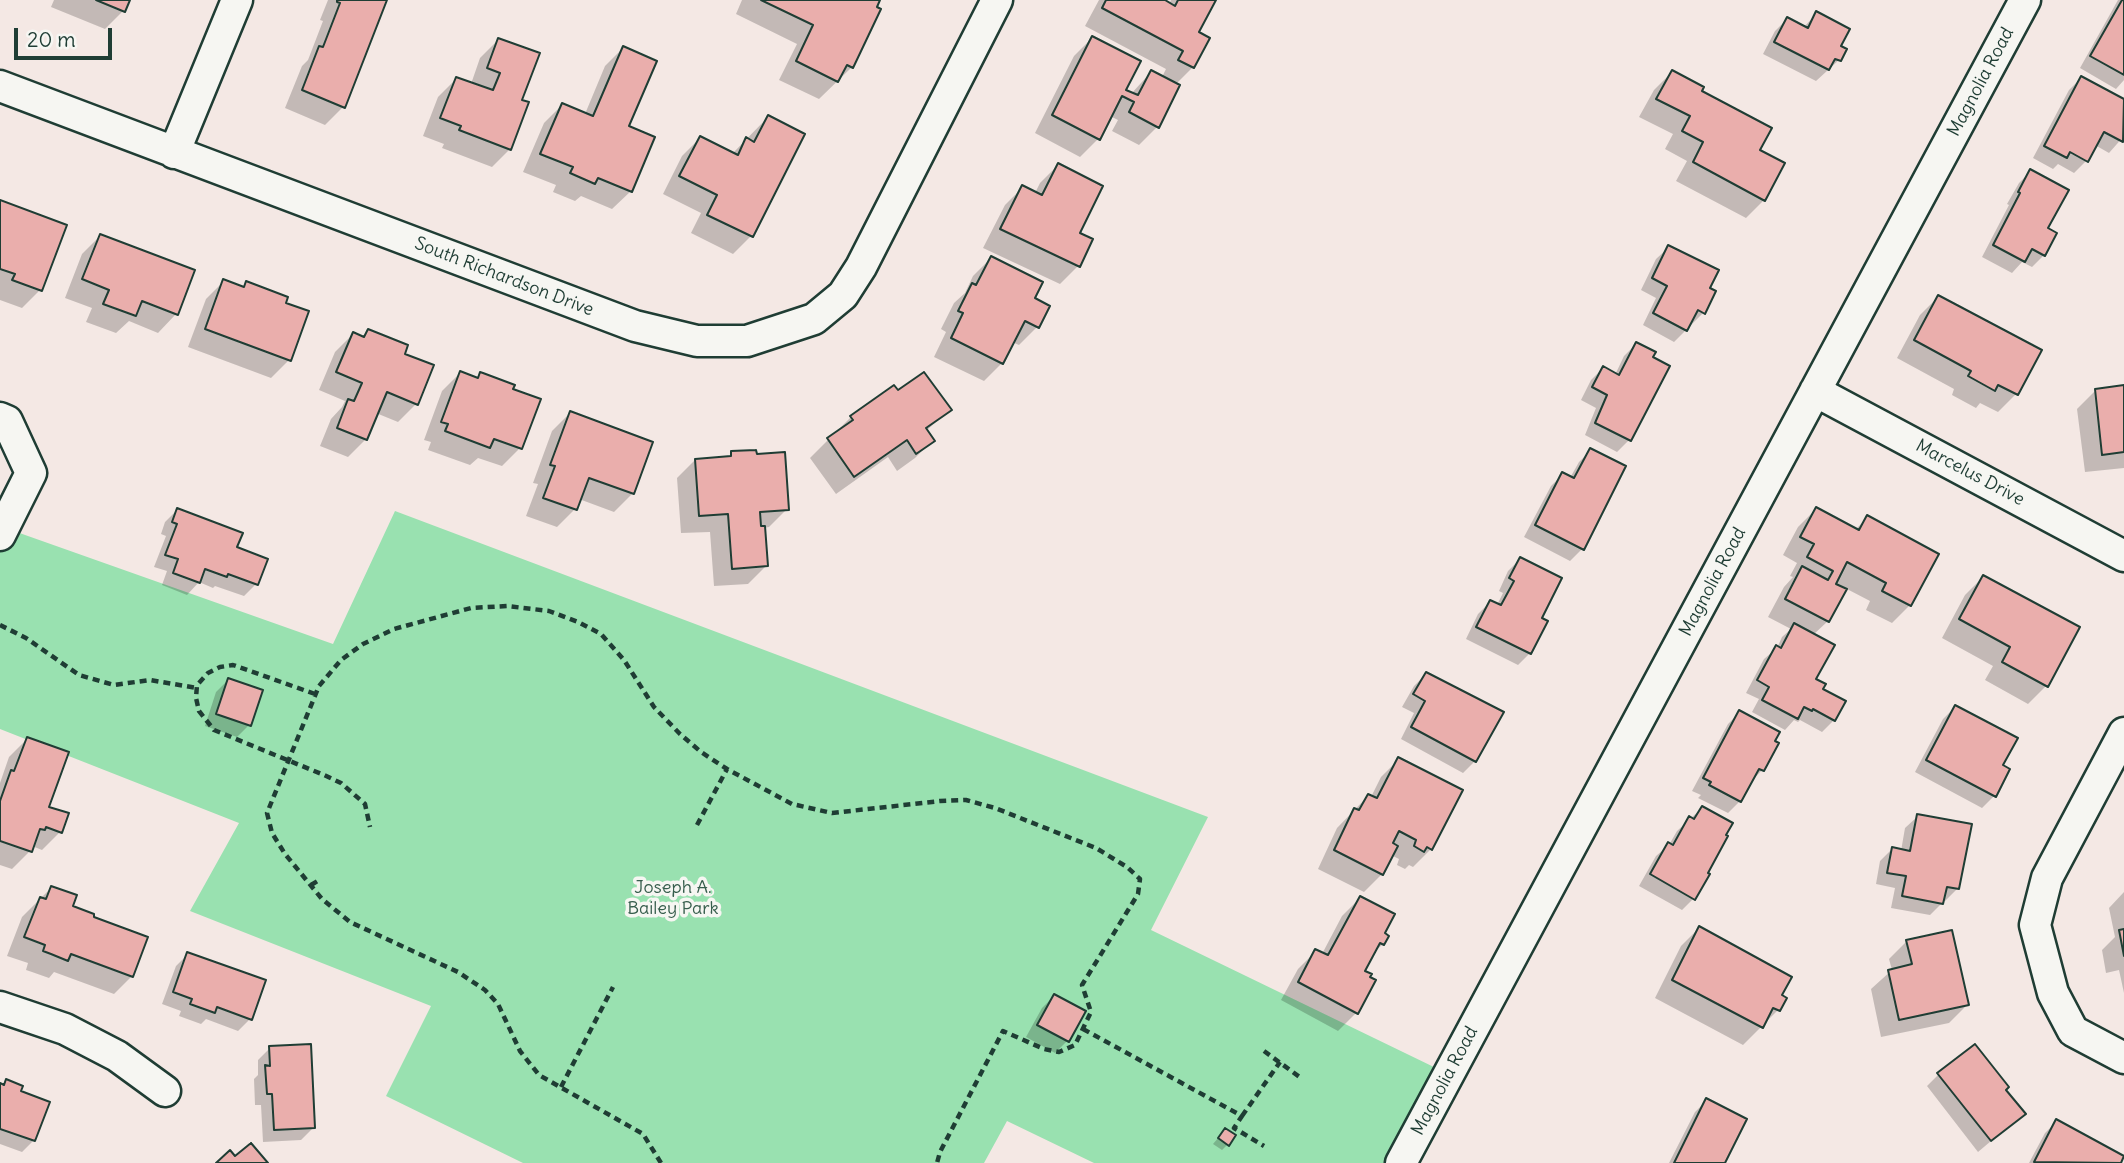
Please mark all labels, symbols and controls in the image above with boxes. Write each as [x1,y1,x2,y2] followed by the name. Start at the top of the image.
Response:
[18,14,116,58] scale bar
[1943,24,2019,140] street label: Magnolia Road
[27,26,76,53] text: 20 m
[411,233,597,321] street label: South Richardson Drive
[1912,435,2028,511] street label: Marcelus Drive
[1675,524,1751,640] street label: Magnolia Road
[627,877,719,920] park label: Joseph A. Bailey Park
[1407,1023,1483,1139] street label: Magnolia Road

